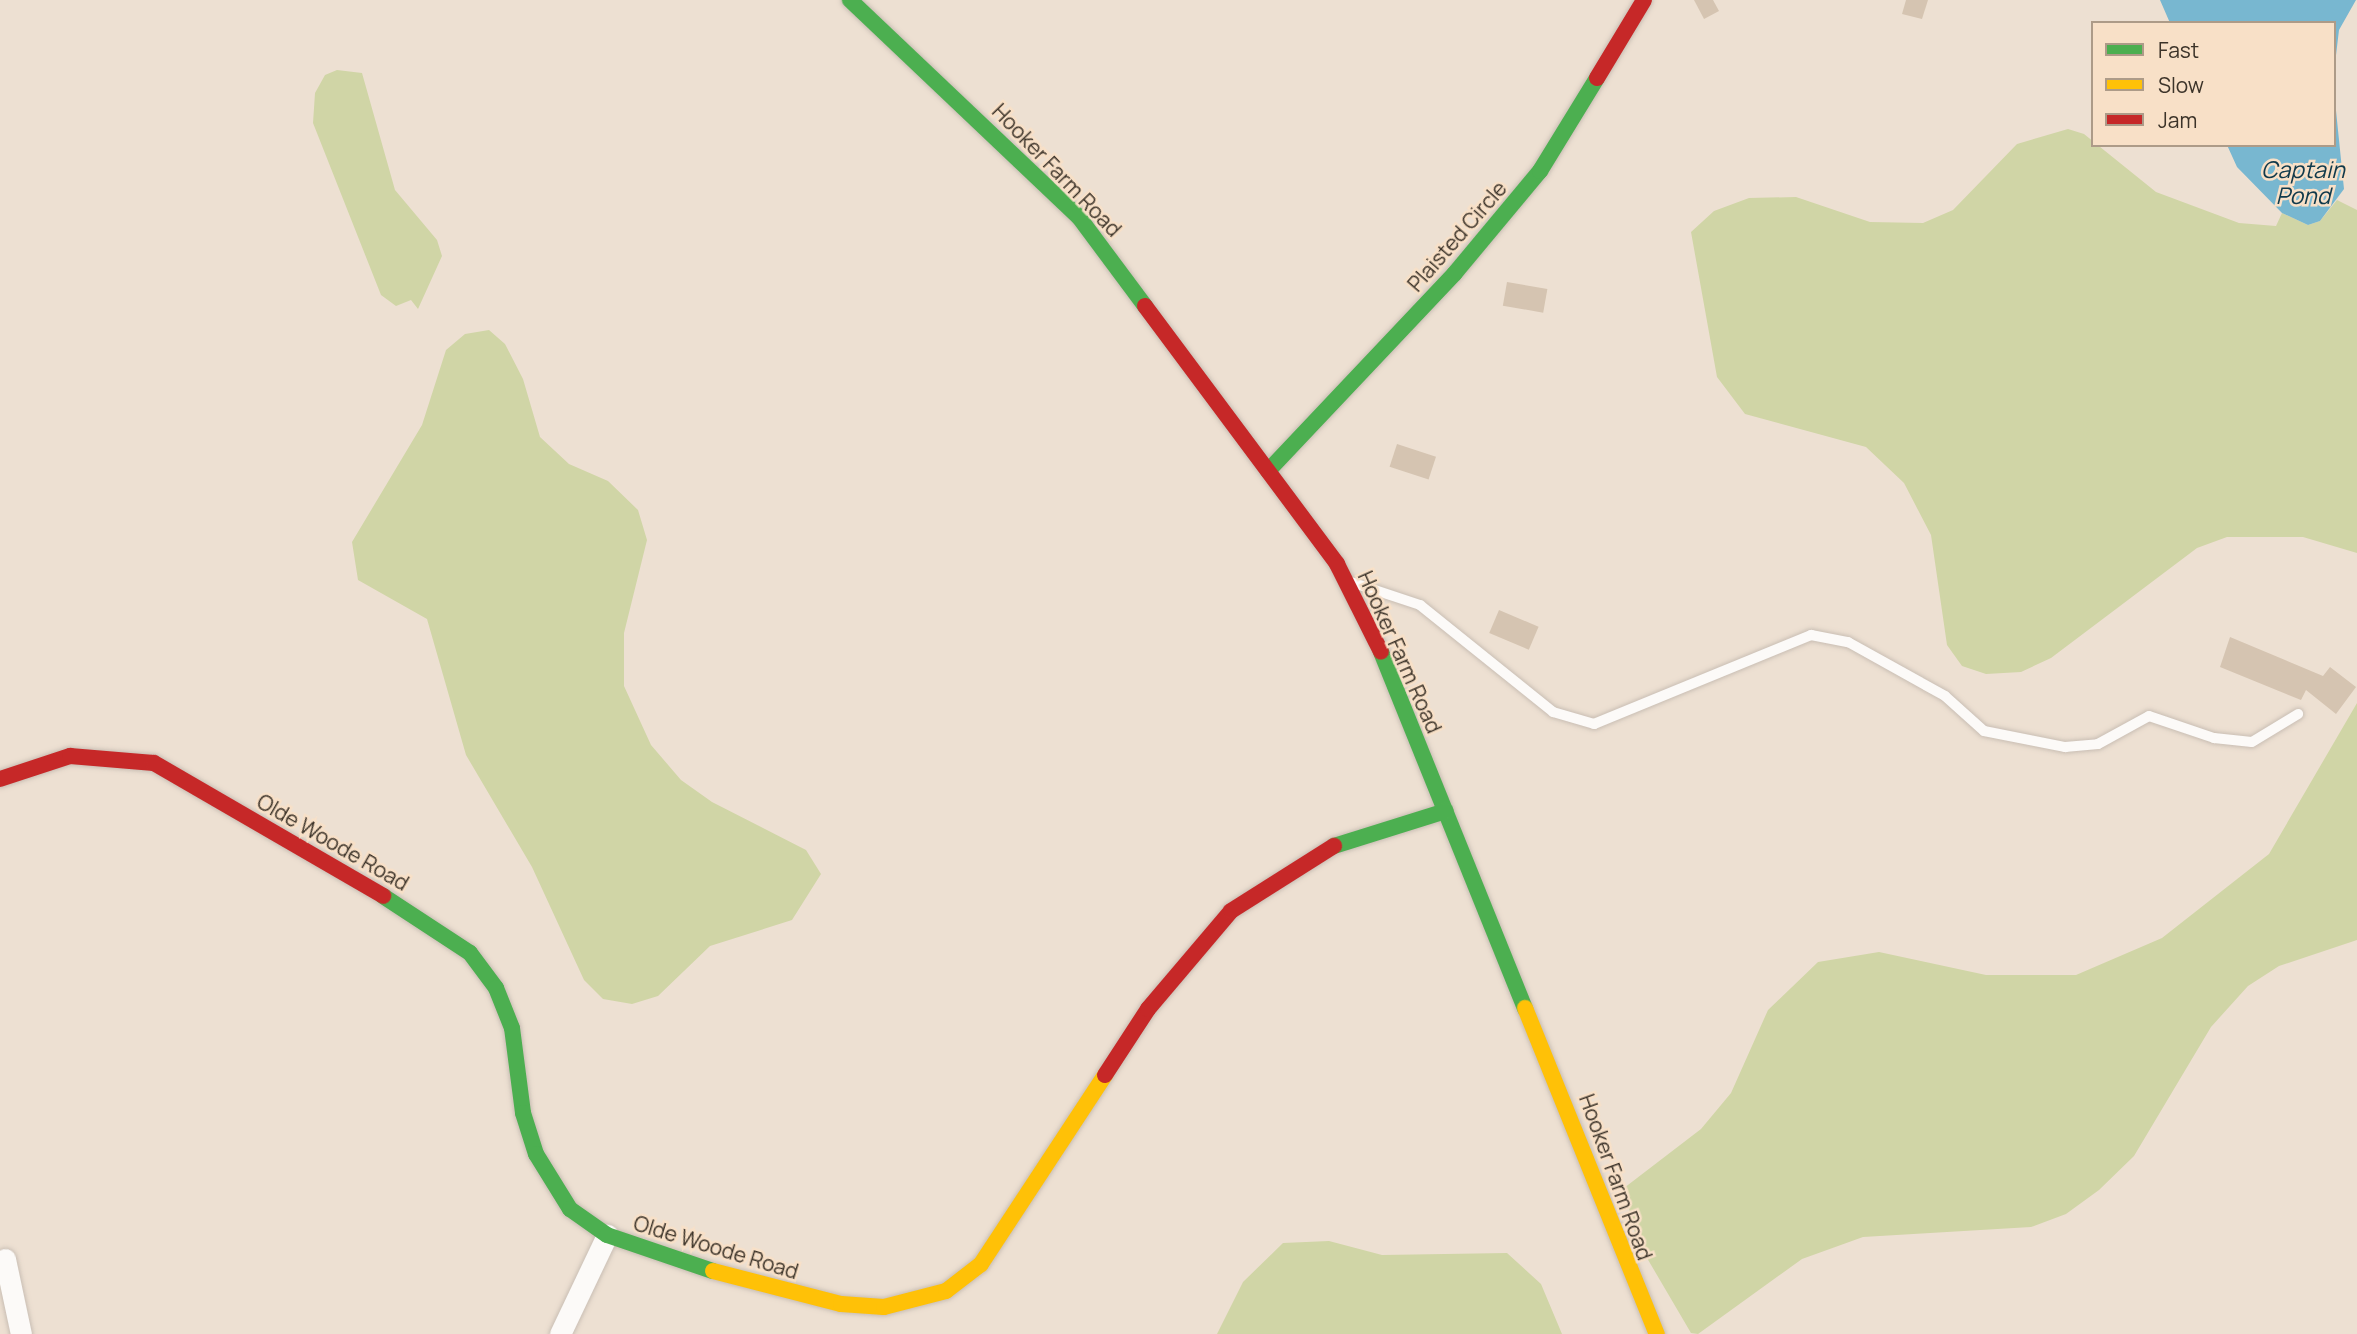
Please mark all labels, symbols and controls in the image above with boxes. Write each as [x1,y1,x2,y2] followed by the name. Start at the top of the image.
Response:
[2091,21,2336,147] legend
[2158,36,2199,64] text: Fast
[2158,71,2204,99] text: Slow
[987,98,1127,242] street label: Hooker Farm Road
[2158,106,2197,134] text: Jam
[2261,155,2345,209] water label: Captain Pond
[1402,176,1512,296] street label: Plaisted Circle
[1353,567,1447,737] street label: Hooker Farm Road
[253,788,413,896] street label: Olde Woode Road
[1574,1091,1658,1263] street label: Hooker Farm Road
[631,1210,801,1284] street label: Olde Woode Road

